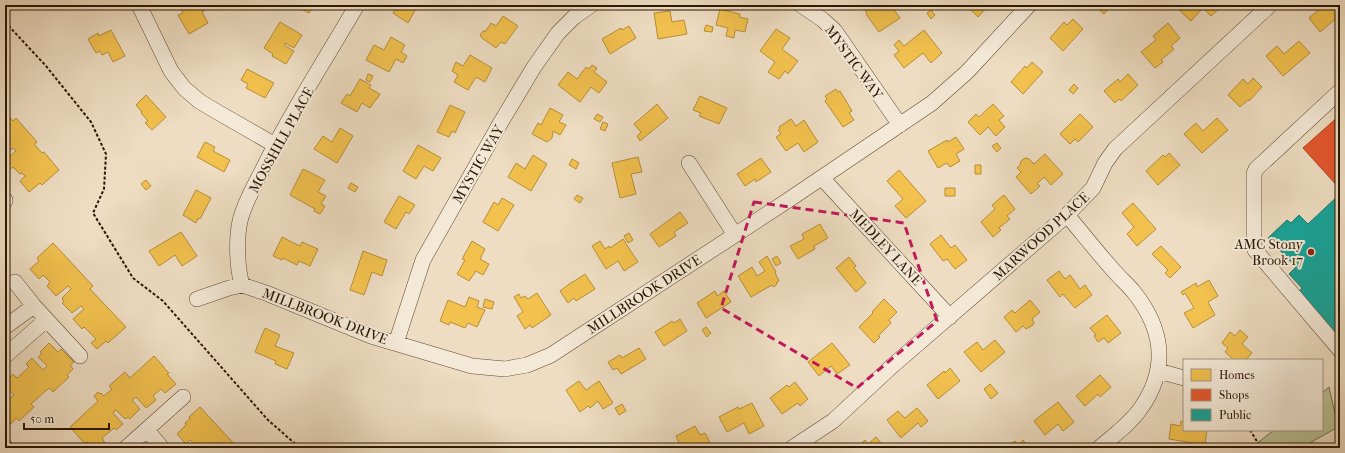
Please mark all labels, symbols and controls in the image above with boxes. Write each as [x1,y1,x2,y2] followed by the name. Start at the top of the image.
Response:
[821,22,887,103] street label: MYSTIC WAY
[245,84,318,196] street label: MOSSHILL PLACE
[449,122,508,207] street label: MYSTIC WAY
[990,188,1093,284] street label: MARWOOD PLACE
[846,206,926,289] street label: MEDLEY LANE
[1233,236,1304,269] place label: AMC Stony Brook 17
[1306,247,1316,257] marker: AMC Stony Brook 17
[584,251,705,338] street label: MILLBROOK DRIVE
[260,285,390,348] street label: MILLBROOK DRIVE
[1183,359,1323,431] legend
[1219,368,1255,382] text: Homes
[1219,388,1249,402] text: Shops
[24,405,109,431] scale bar
[1219,408,1251,422] text: Public
[30,412,54,426] text: 50 m

